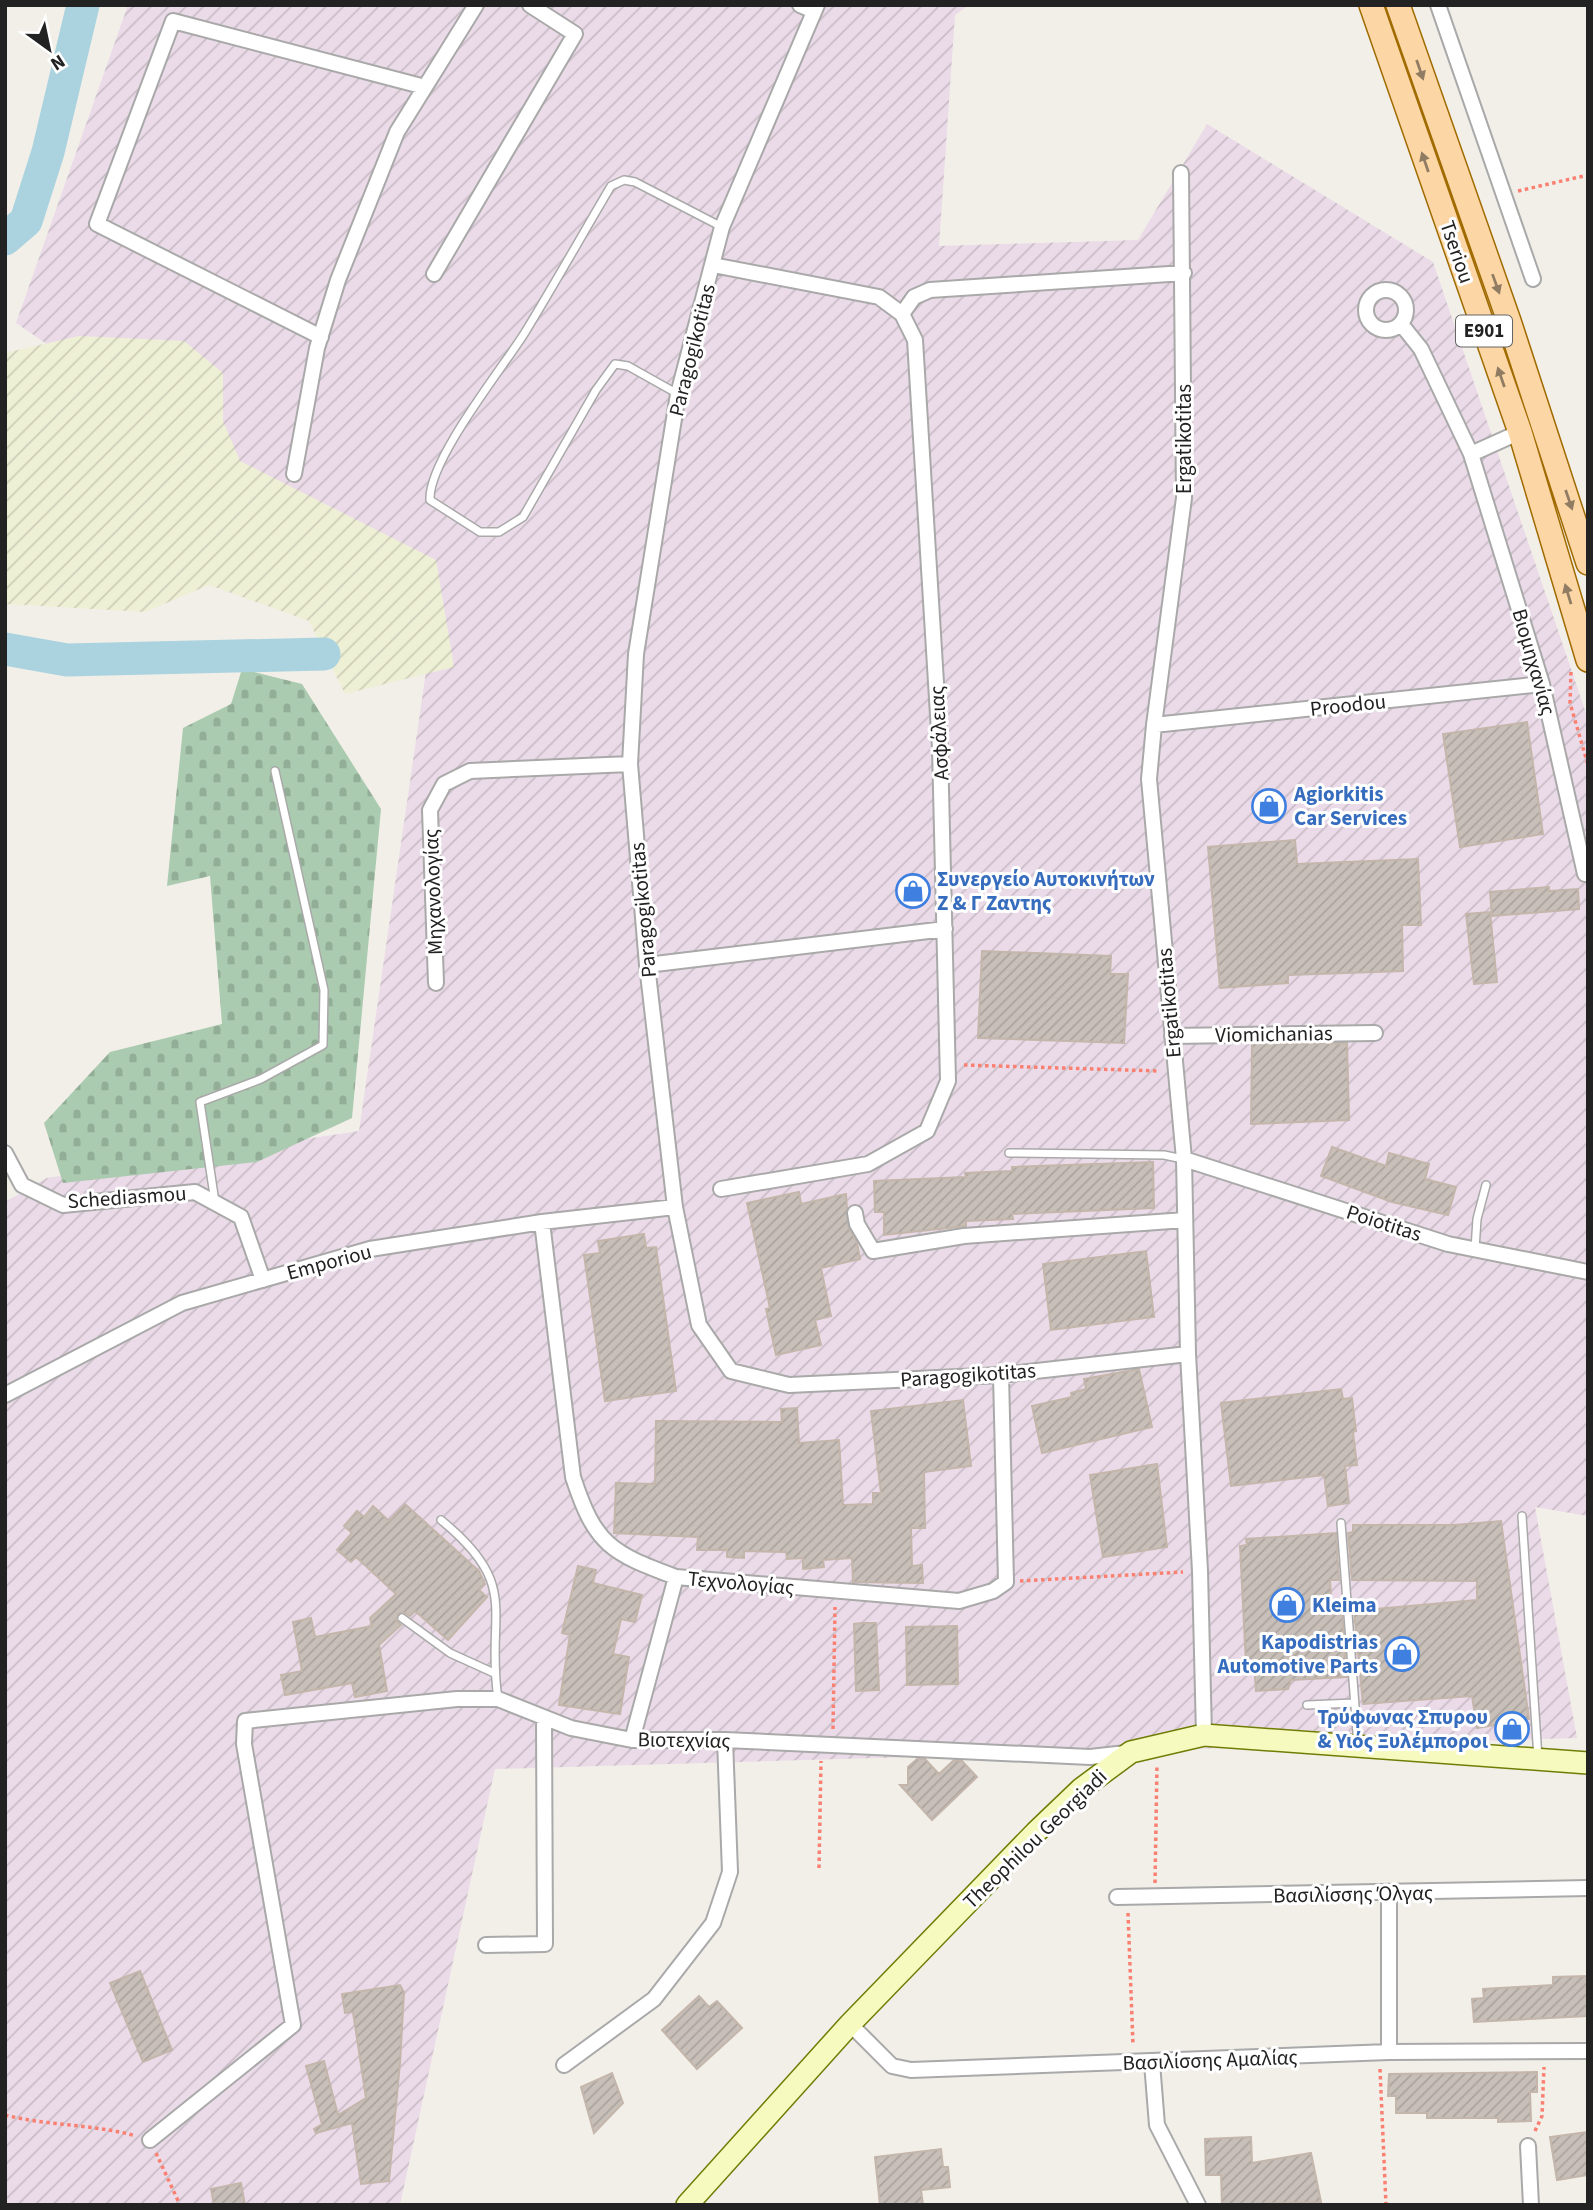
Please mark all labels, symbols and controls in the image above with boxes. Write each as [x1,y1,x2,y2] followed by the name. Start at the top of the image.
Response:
[14,14,84,84] north arrow
[45,47,70,77] text: N
[1415,59,1426,80] one-way arrow
[1420,152,1431,173] one-way arrow
[1432,217,1482,287] street label: Tseriou
[1491,274,1502,295] one-way arrow
[661,280,723,419] street label: Paragogikotitas
[1456,316,1512,346] road number: E901
[1495,367,1506,388] one-way arrow
[1169,384,1199,494] street label: Ergatikotitas
[1564,489,1575,510] one-way arrow
[1563,584,1573,605] one-way arrow
[1504,605,1564,719] street label: Βιομηχανίας
[922,685,956,781] street label: Ασφάλειας
[1309,686,1387,724] street label: Proodou
[1293,779,1407,833] place label: Agiorkitis Car Services
[1250,787,1288,825] shop icon: Agiorkitis Car Services
[416,828,450,956] street label: Μηχανολογίας
[622,841,664,979] street label: Paragogikotitas
[937,864,1155,918] place label: Συνεργείο Αυτοκινήτων Ζ & Γ Ζαντης
[894,872,932,910] shop icon: Συνεργείο Αυτοκινήτων Ζ & Γ Ζαντης
[1149,947,1189,1059] street label: Ergatikotitas
[1215,1018,1333,1050] street label: Viomichanias
[67,1178,187,1216] street label: Schediasmou
[1343,1197,1426,1249] street label: Poiotitas
[283,1236,375,1288] street label: Emporiou
[899,1355,1037,1395] street label: Paragogikotitas
[686,1563,796,1603] street label: Τεχνολογίας
[1268,1586,1306,1624] shop icon: Kleima
[1312,1590,1377,1620] place label: Kleima
[1217,1627,1378,1681] place label: Kapodistrias Automotive Parts
[1383,1635,1421,1673] shop icon: Kapodistrias Automotive Parts
[1317,1702,1489,1756] place label: Τρύφωνας Σπυρου & Υιός Ξυλέμποροι
[1493,1710,1531,1748] shop icon: Τρύφωνας Σπυρου & Υιός Ξυλέμποροι
[637,1724,731,1756] street label: Βιοτεχνίας
[956,1762,1114,1916] street label: Theophilou Georgiadi
[1273,1878,1433,1910] street label: Βασιλίσσης Όλγας
[1122,2042,1298,2078] street label: Βασιλίσσης Αμαλίας

